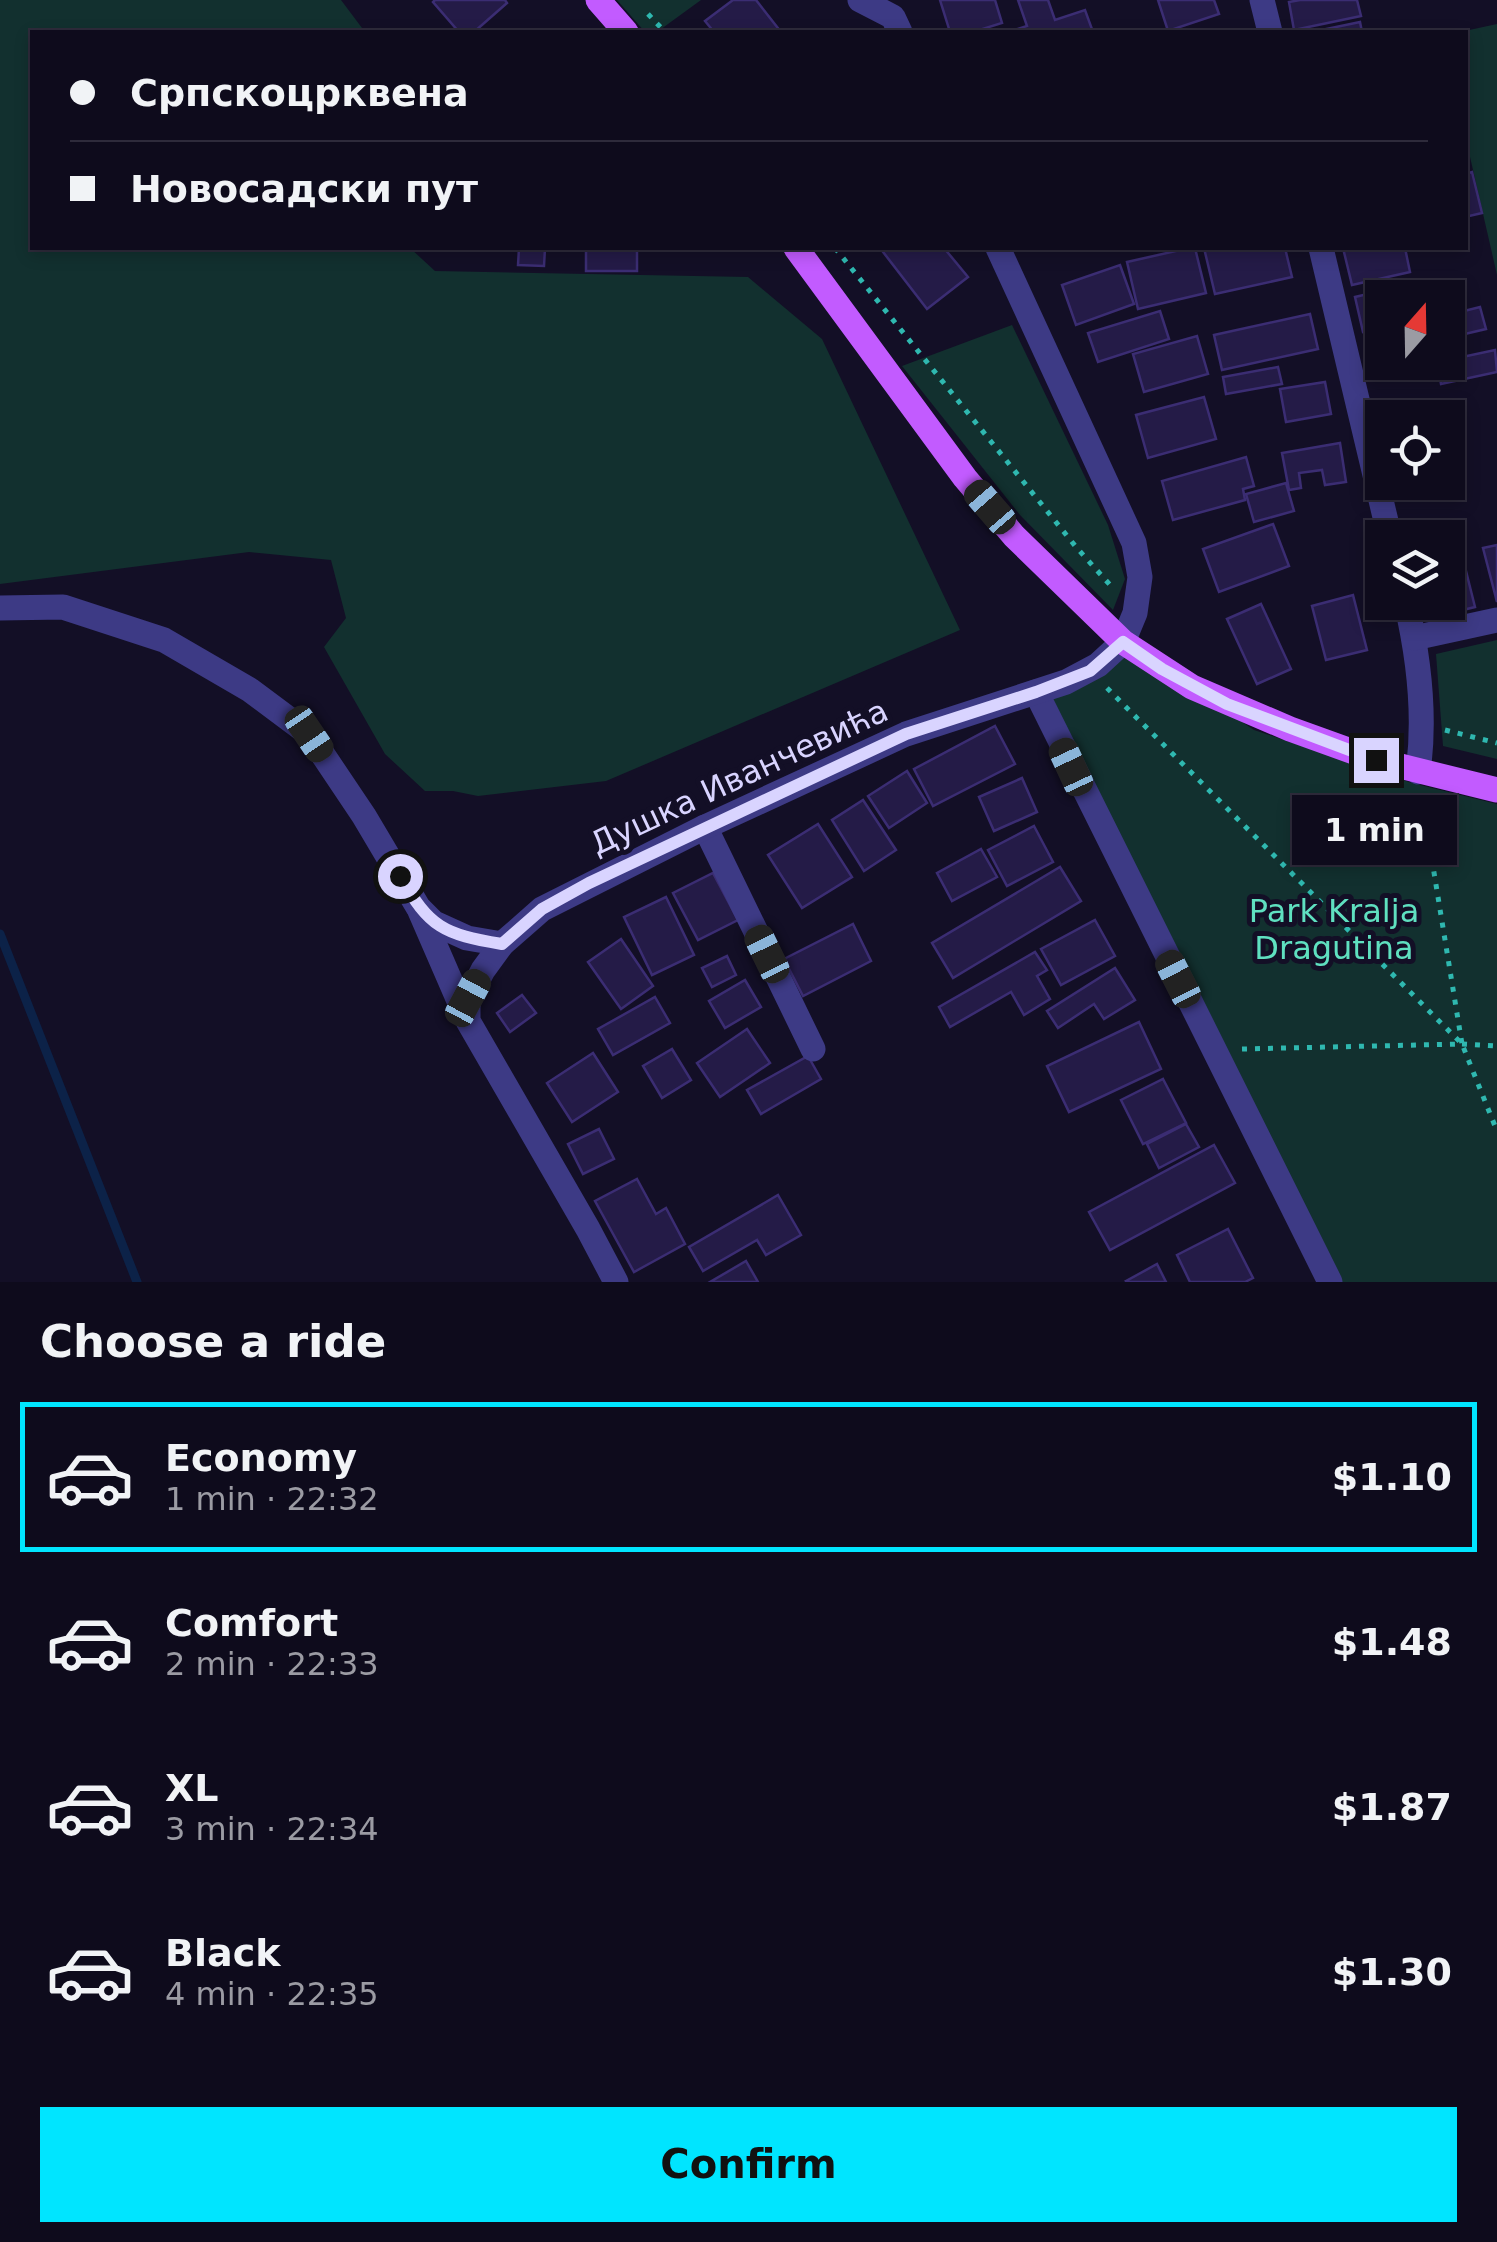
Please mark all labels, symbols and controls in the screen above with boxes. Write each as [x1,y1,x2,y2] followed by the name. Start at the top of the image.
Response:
[130,71,469,115] text: Српскоцрквена
[130,167,478,211] text: Новосадски пут
[1365,280,1465,380] north arrow
[1365,280,1465,620] map controls
[1365,400,1465,500] button: locate
[959,475,1021,539] car
[1365,520,1465,620] button: layers
[584,691,894,863] street label: Душка Иванчевића
[280,701,338,767] car
[1045,733,1097,801] car
[1354,738,1399,783] route end
[1294,795,1458,865] callout: 1 min
[1324,811,1425,849] text: 1 min
[378,854,423,899] route start
[1249,892,1419,967] park label: Park Kralja Dragutina
[740,920,794,988] car
[1151,945,1205,1013] car
[441,964,495,1032] car
[40,1315,386,1368] text: Choose a ride
[45,1432,135,1522] icon: car
[165,1436,357,1480] text: Economy
[1332,1455,1452,1499] text: $1.10
[165,1480,379,1518] text: 1 min · 22:32
[45,1597,135,1687] icon: car
[165,1601,338,1645] text: Comfort
[1332,1620,1452,1664] text: $1.48
[165,1645,379,1683] text: 2 min · 22:33
[45,1762,135,1852] icon: car
[165,1766,219,1810] text: XL
[1332,1785,1452,1829] text: $1.87
[165,1810,379,1848] text: 3 min · 22:34
[45,1927,135,2017] icon: car
[165,1931,280,1975] text: Black
[1332,1950,1452,1994] text: $1.30
[165,1975,379,2013] text: 4 min · 22:35
[40,2107,1457,2222] button: Confirm

